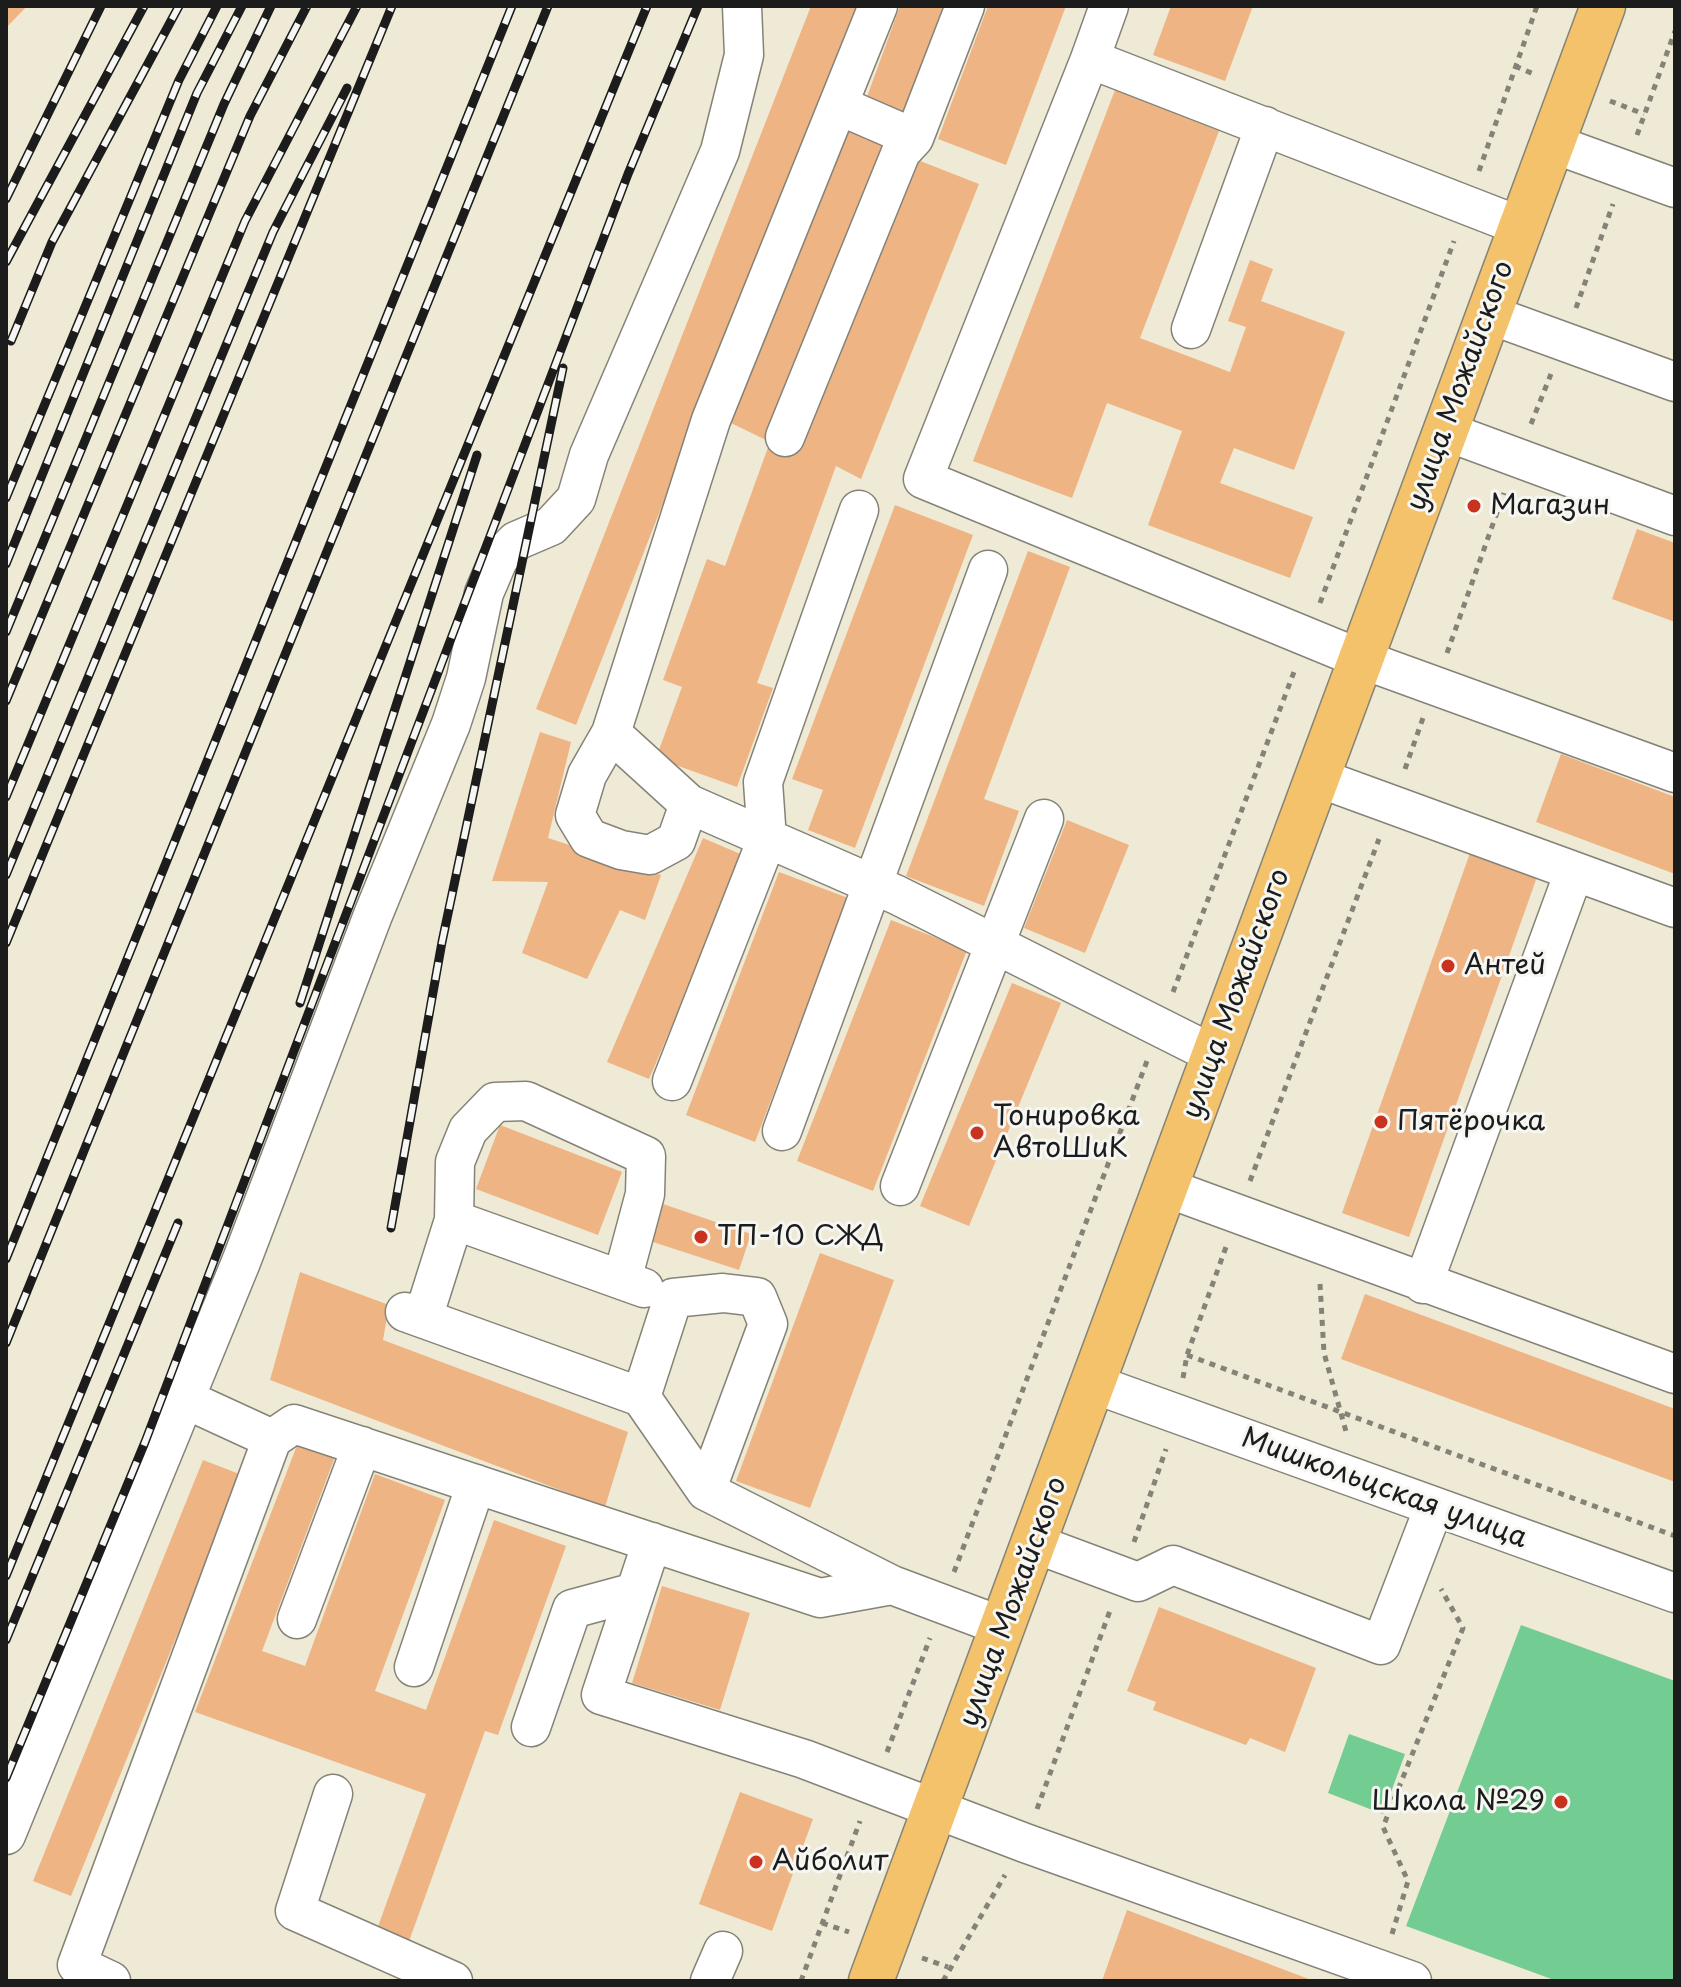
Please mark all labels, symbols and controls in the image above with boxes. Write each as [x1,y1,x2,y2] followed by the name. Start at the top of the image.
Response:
[1400,256,1522,516] street label: улица Можайского
[1490,489,1610,523] place label: Магазин
[1465,497,1483,515] marker: Магазин
[1176,864,1298,1124] street label: улица Можайского
[1464,949,1546,983] place label: Антей
[1439,957,1457,975] marker: Антей
[993,1100,1140,1166] place label: Тонировка АвтоШиК
[1397,1105,1545,1139] place label: Пятёрочка
[1372,1113,1390,1131] marker: Пятёрочка
[968,1124,986,1142] marker: Тонировка АвтоШиК
[717,1220,884,1254] place label: ТП-10 СЖД
[692,1228,710,1246] marker: ТП-10 СЖД
[1237,1422,1531,1556] street label: Мишкольцская улица
[953,1472,1075,1732] street label: улица Можайского
[1372,1785,1545,1819] place label: Школа №29
[1552,1793,1570,1811] marker: Школа №29
[772,1845,888,1879] place label: Айболит
[747,1853,765,1871] marker: Айболит

